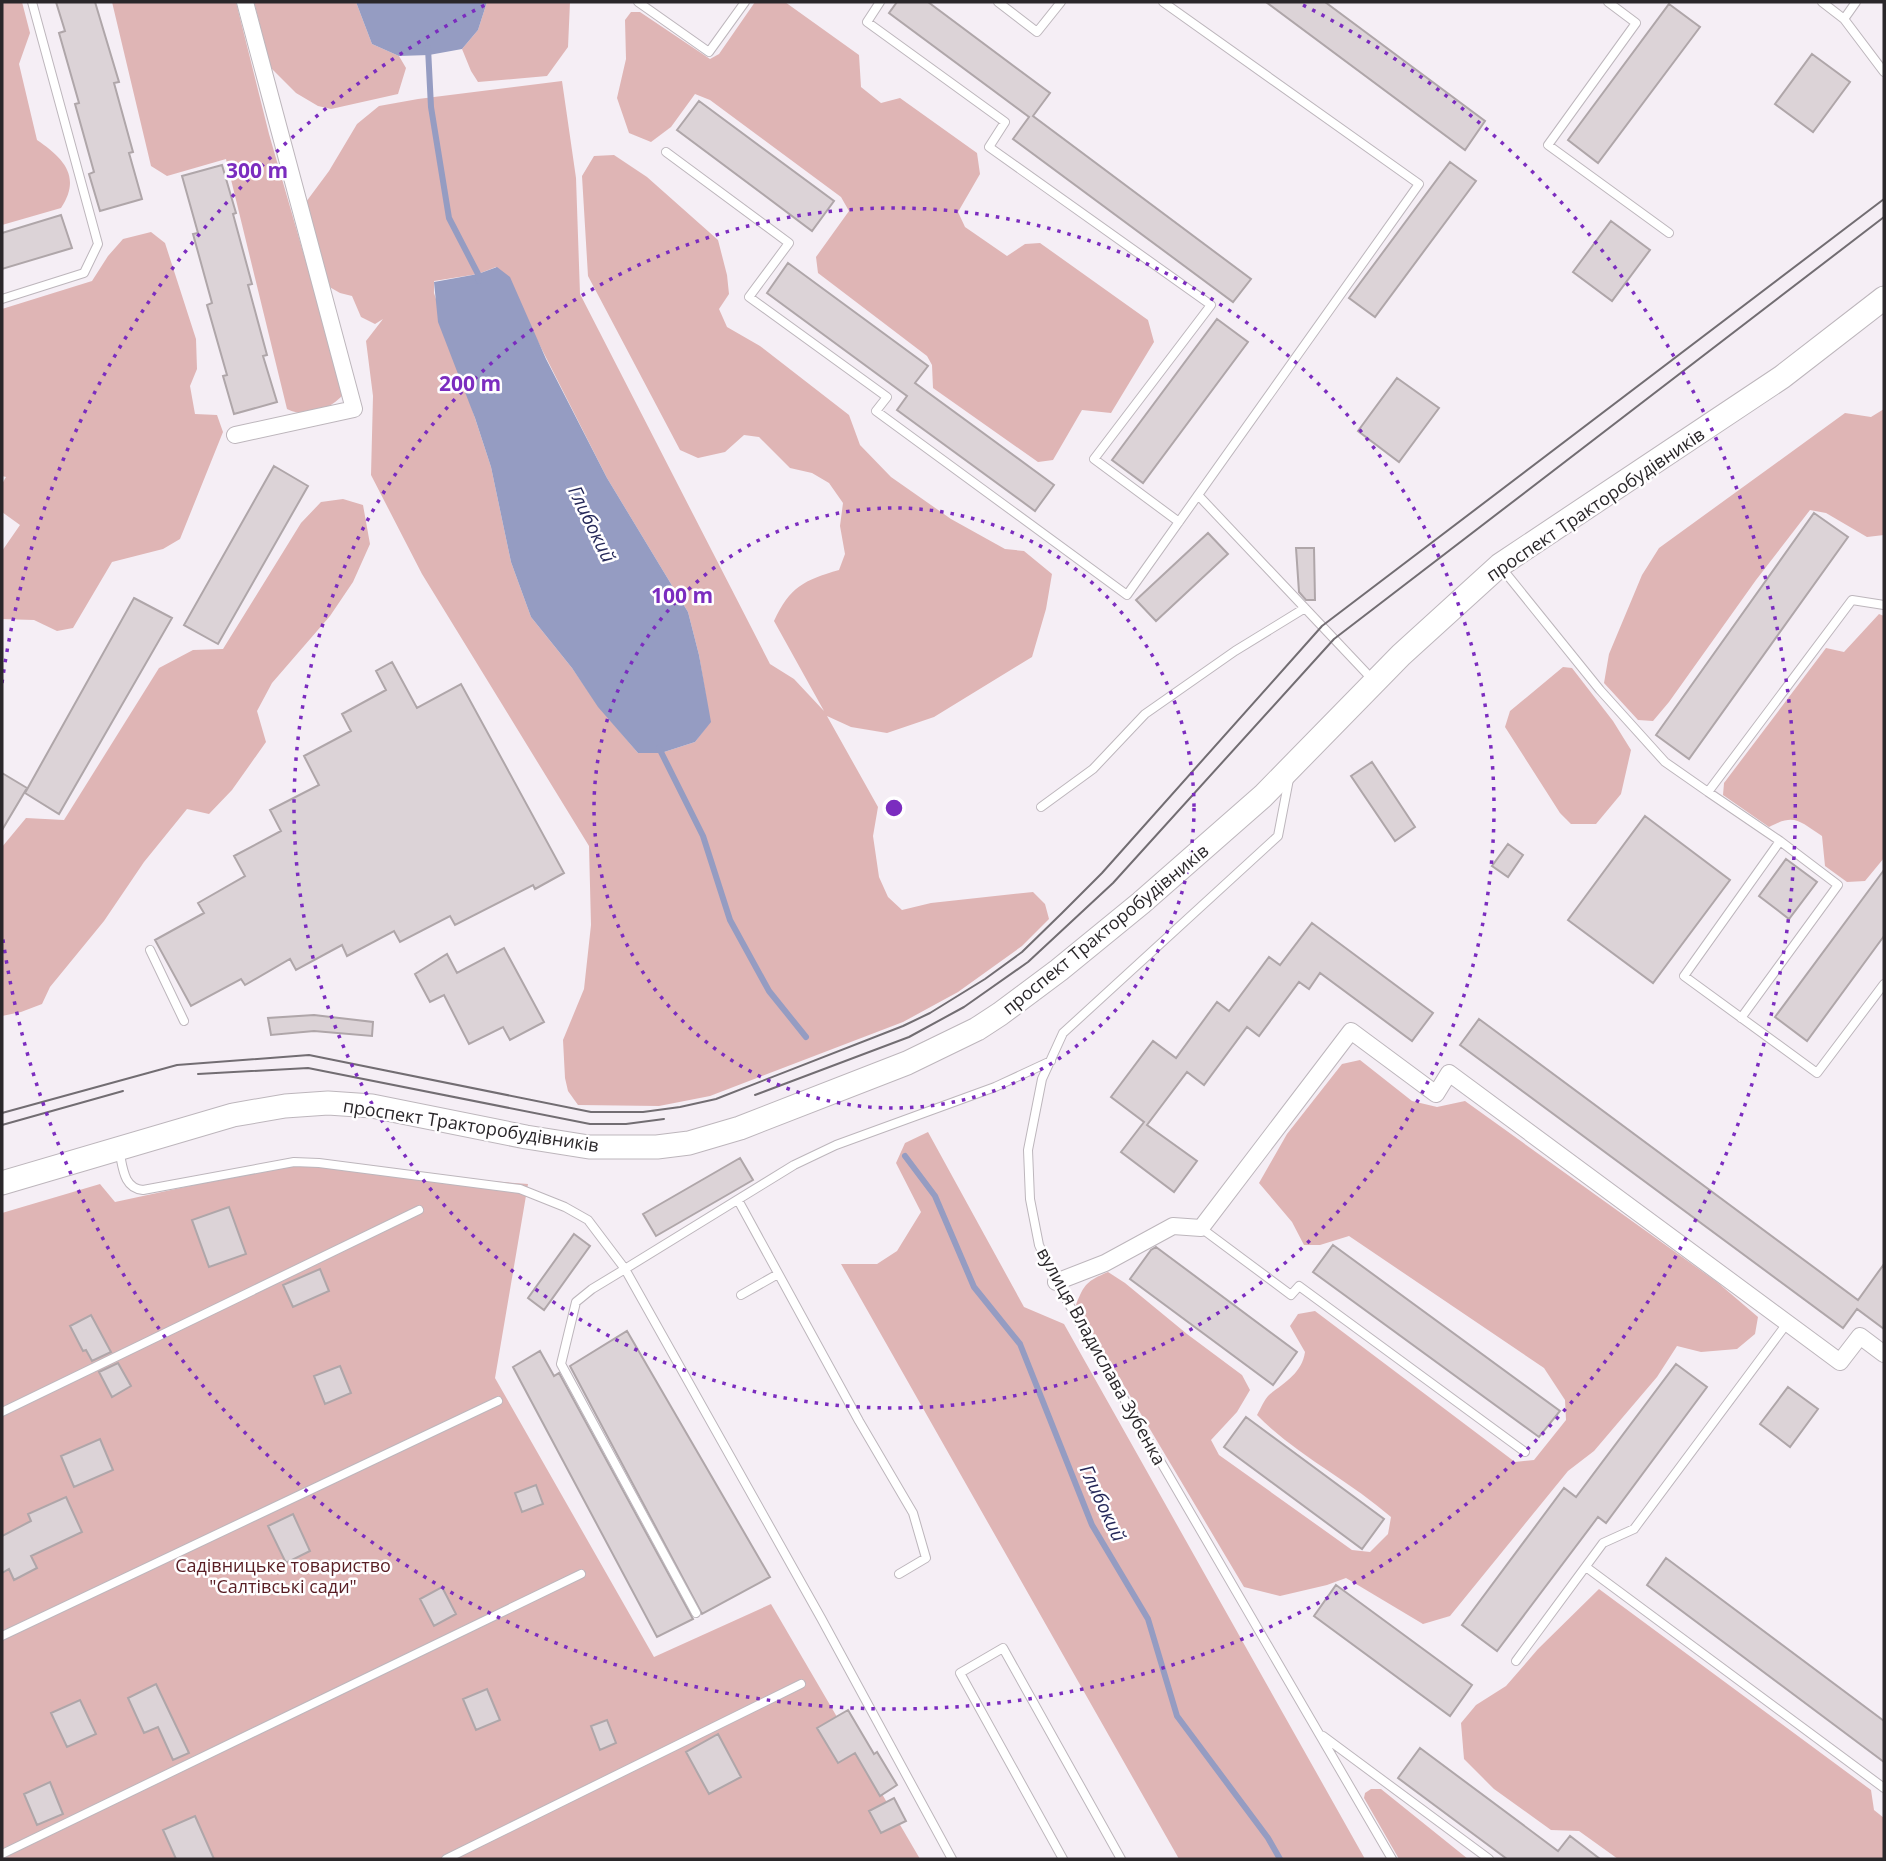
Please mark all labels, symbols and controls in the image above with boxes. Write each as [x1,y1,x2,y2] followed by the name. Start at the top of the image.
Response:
[226,156,288,184] text: 300 m
[439,369,501,397] text: 200 m
[1481,422,1709,586] street label: проспект Тракторобудівників
[562,481,622,567] water label: Глибокий
[651,581,713,609] text: 100 m
[882,796,906,820] centre of rings
[997,838,1213,1020] street label: проспект Тракторобудівників
[341,1093,601,1157] street label: проспект Тракторобудівників
[1032,1243,1172,1469] street label: вулиця Владислава Зубенка
[1074,1460,1132,1546] water label: Глибокий
[175,1553,391,1598] park label: Садівницьке товариство "Салтівські сади"

